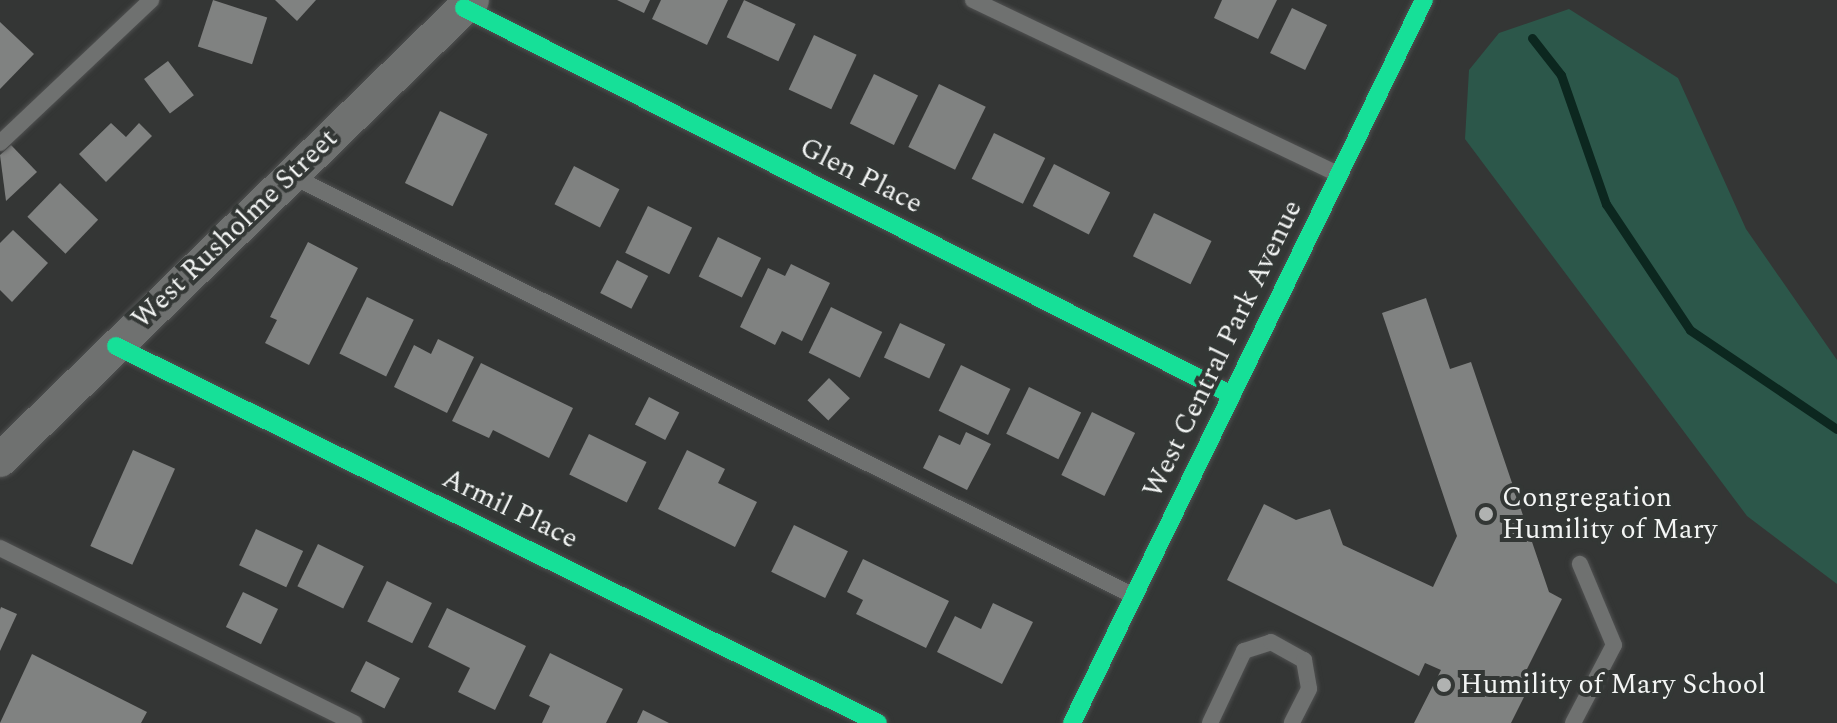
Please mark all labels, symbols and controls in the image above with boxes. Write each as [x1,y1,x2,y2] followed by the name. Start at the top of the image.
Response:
[125,122,345,336] street label: West Rusholme Street
[794,131,928,221] street label: Glen Place
[1136,195,1310,503] street label: West Central Park Avenue
[437,462,583,556] street label: Armil Place
[1502,481,1717,547] place label: Congregation Humility of Mary
[1477,505,1495,523] marker: Congregation Humility of Mary
[1460,668,1766,702] place label: Humility of Mary School
[1435,676,1453,694] marker: Humility of Mary School

